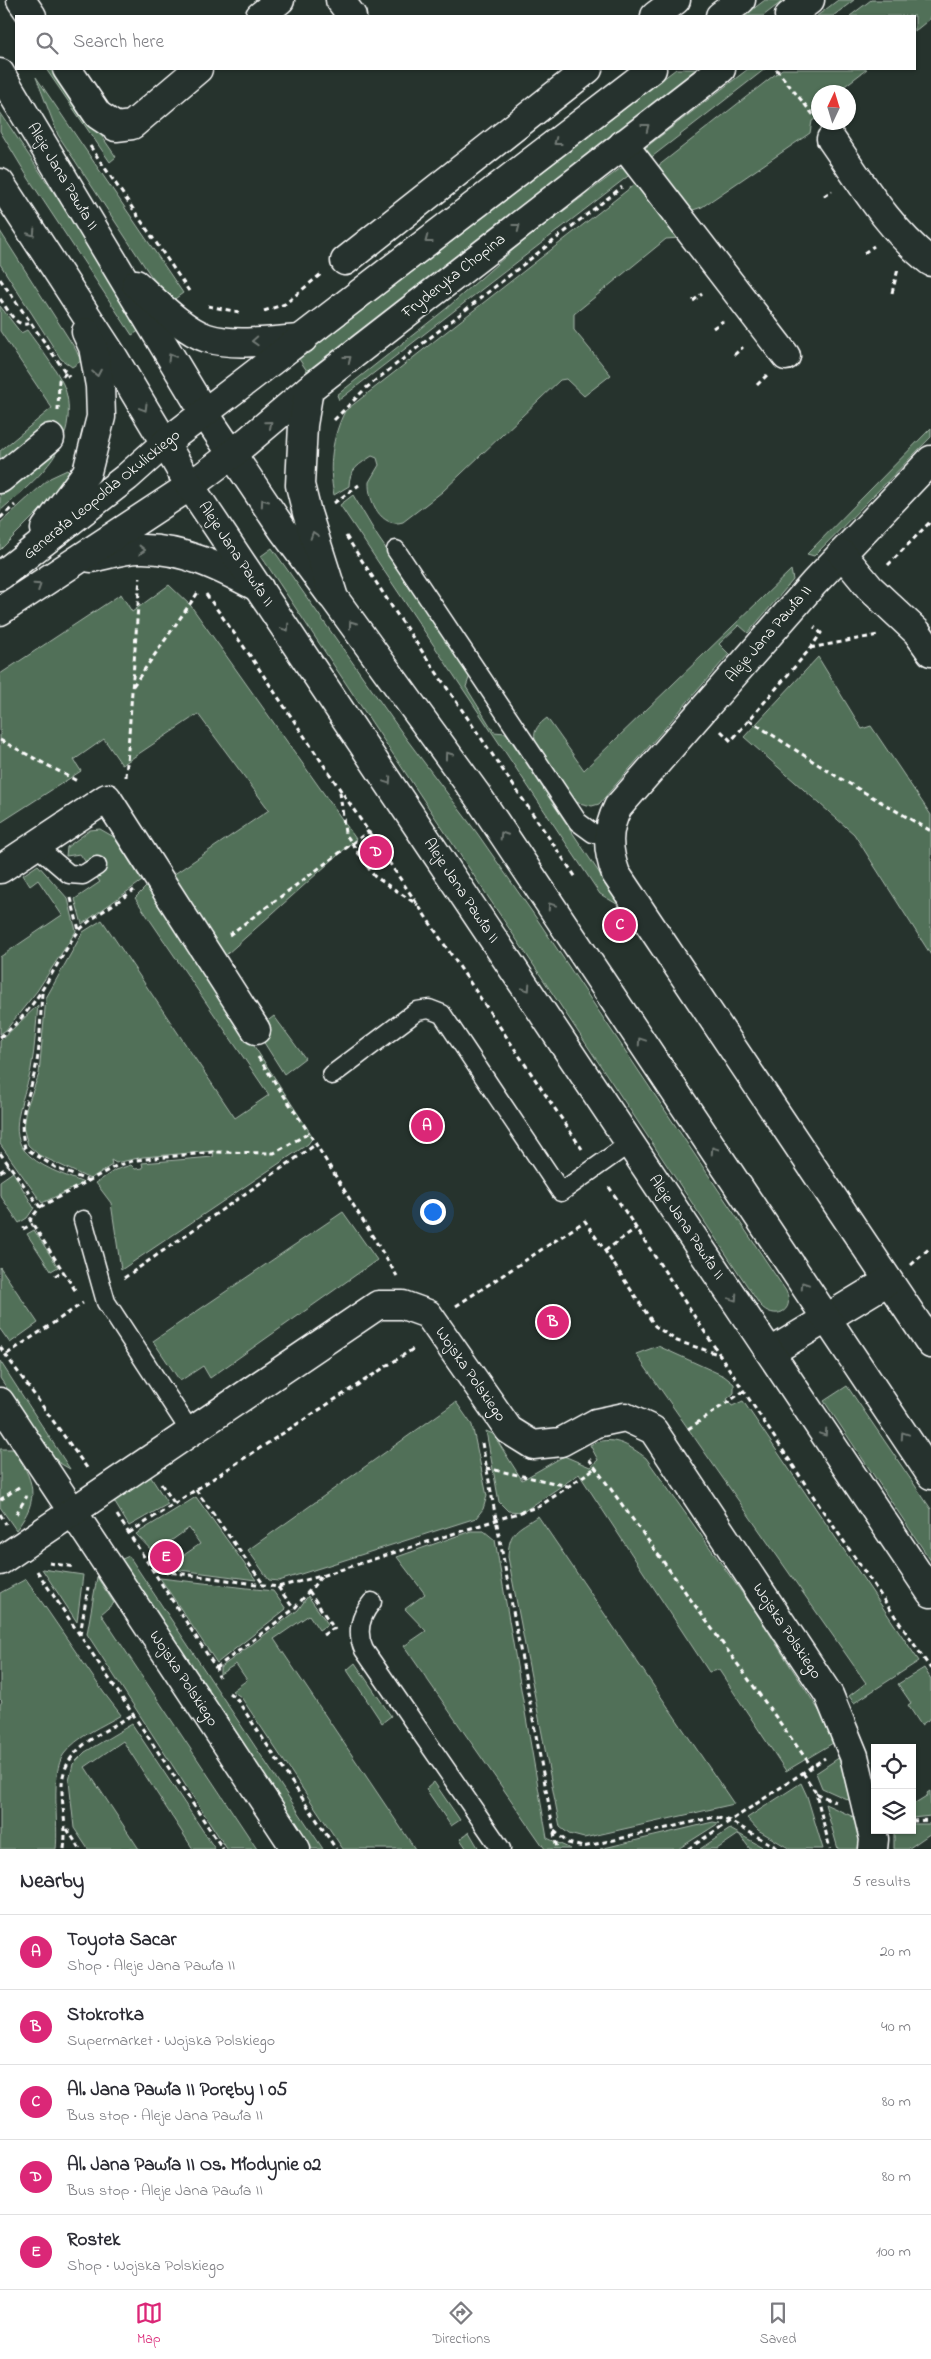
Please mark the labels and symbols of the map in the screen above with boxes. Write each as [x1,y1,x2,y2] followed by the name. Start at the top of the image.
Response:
[811,85,856,130] north arrow
[21,118,104,235] street label: Aleje Jana Pawła II
[640,124,650,133] one-way arrow
[553,136,563,145] one-way arrow
[511,224,520,232] one-way arrow
[26,227,35,237] one-way arrow
[396,228,511,325] street label: Fryderyka Chopina
[425,235,434,243] one-way arrow
[250,335,258,346] one-way arrow
[167,354,177,363] one-way arrow
[342,356,352,365] one-way arrow
[92,368,102,377] one-way arrow
[137,403,147,412] one-way arrow
[263,420,272,429] one-way arrow
[18,424,186,566] street label: Generała Leopolda Okulickiego
[192,497,280,612] street label: Aleje Jana Pawła II
[261,498,270,508] one-way arrow
[309,531,319,539] one-way arrow
[138,545,146,555] one-way arrow
[720,580,818,688] street label: Aleje Jana Pawła II
[33,582,42,592] one-way arrow
[349,620,358,630] one-way arrow
[280,623,289,632] one-way arrow
[445,751,454,761] one-way arrow
[382,776,391,785] one-way arrow
[500,831,509,840] one-way arrow
[360,833,392,871] pin: D
[417,833,505,948] street label: Aleje Jana Pawła II
[548,902,557,912] one-way arrow
[604,906,636,944] pin: C
[521,982,530,992] one-way arrow
[638,1037,647,1047] one-way arrow
[411,1107,443,1145] pin: A
[711,1146,720,1156] one-way arrow
[642,1170,730,1285] street label: Aleje Jana Pawła II
[420,1199,446,1225] your location
[801,1282,810,1291] one-way arrow
[728,1292,737,1301] one-way arrow
[537,1303,569,1341] pin: B
[429,1322,512,1427] street label: Wojska Polskiego
[818,1427,828,1436] one-way arrow
[901,1431,910,1441] one-way arrow
[150,1538,182,1576] pin: E
[746,1578,827,1684] street label: Wojska Polskiego
[143,1626,224,1732] street label: Wojska Polskiego

